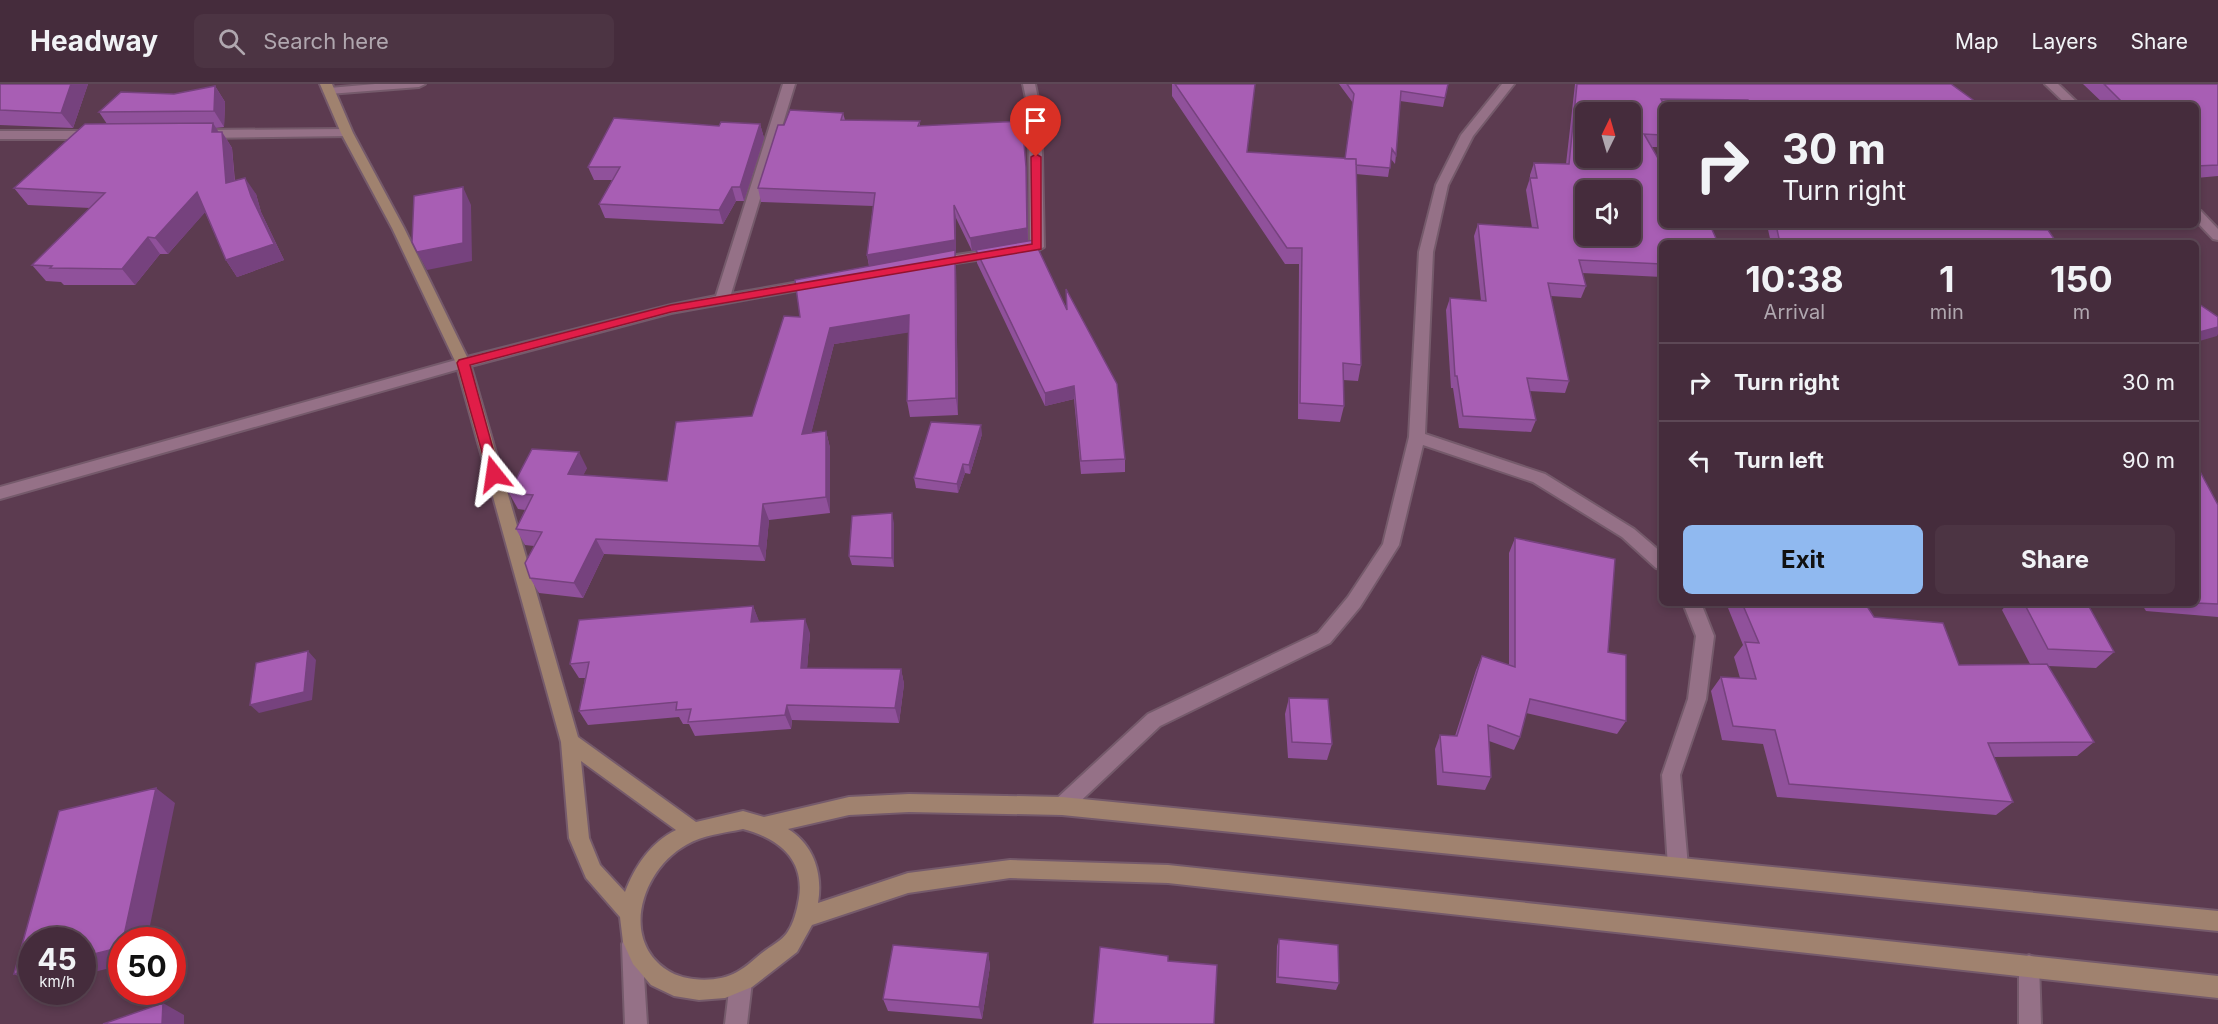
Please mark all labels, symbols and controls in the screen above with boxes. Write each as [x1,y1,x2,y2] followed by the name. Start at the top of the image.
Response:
[194,14,614,68] search box
[30,24,158,58] text: Headway
[215,25,248,58] icon: search
[263,28,389,54] text: Search here
[1955,29,1999,54] text: Map
[2032,29,2098,54] text: Layers
[2131,29,2188,54] text: Share
[1010,95,1061,157] pin
[1575,102,1641,168] north arrow
[1575,102,1641,246] map controls
[1019,104,1052,137] icon: arrive
[1782,123,1886,174] text: 30 m
[1683,126,1761,204] icon: right
[1782,174,1906,207] text: Turn right
[1575,180,1641,246] button: sound
[1745,257,1844,301] text: 10:38
[1939,257,1955,301] text: 1
[2050,257,2113,301] text: 150
[1764,300,1825,324] text: Arrival
[1930,300,1964,324] text: min
[2073,300,2090,324] text: m
[1683,366,1716,399] icon: right
[1734,369,1840,395] text: Turn right
[2122,369,2175,395] text: 30 m
[462,442,526,506] position arrow
[1683,444,1716,477] icon: left
[1734,447,1824,473] text: Turn left
[2122,447,2175,473] text: 90 m
[1683,525,1923,594] button: Exit
[1935,525,2175,594] button: Share
[108,927,186,1005] speed limit sign: 50
[37,941,77,977] text: 45
[39,972,75,991] text: km/h

